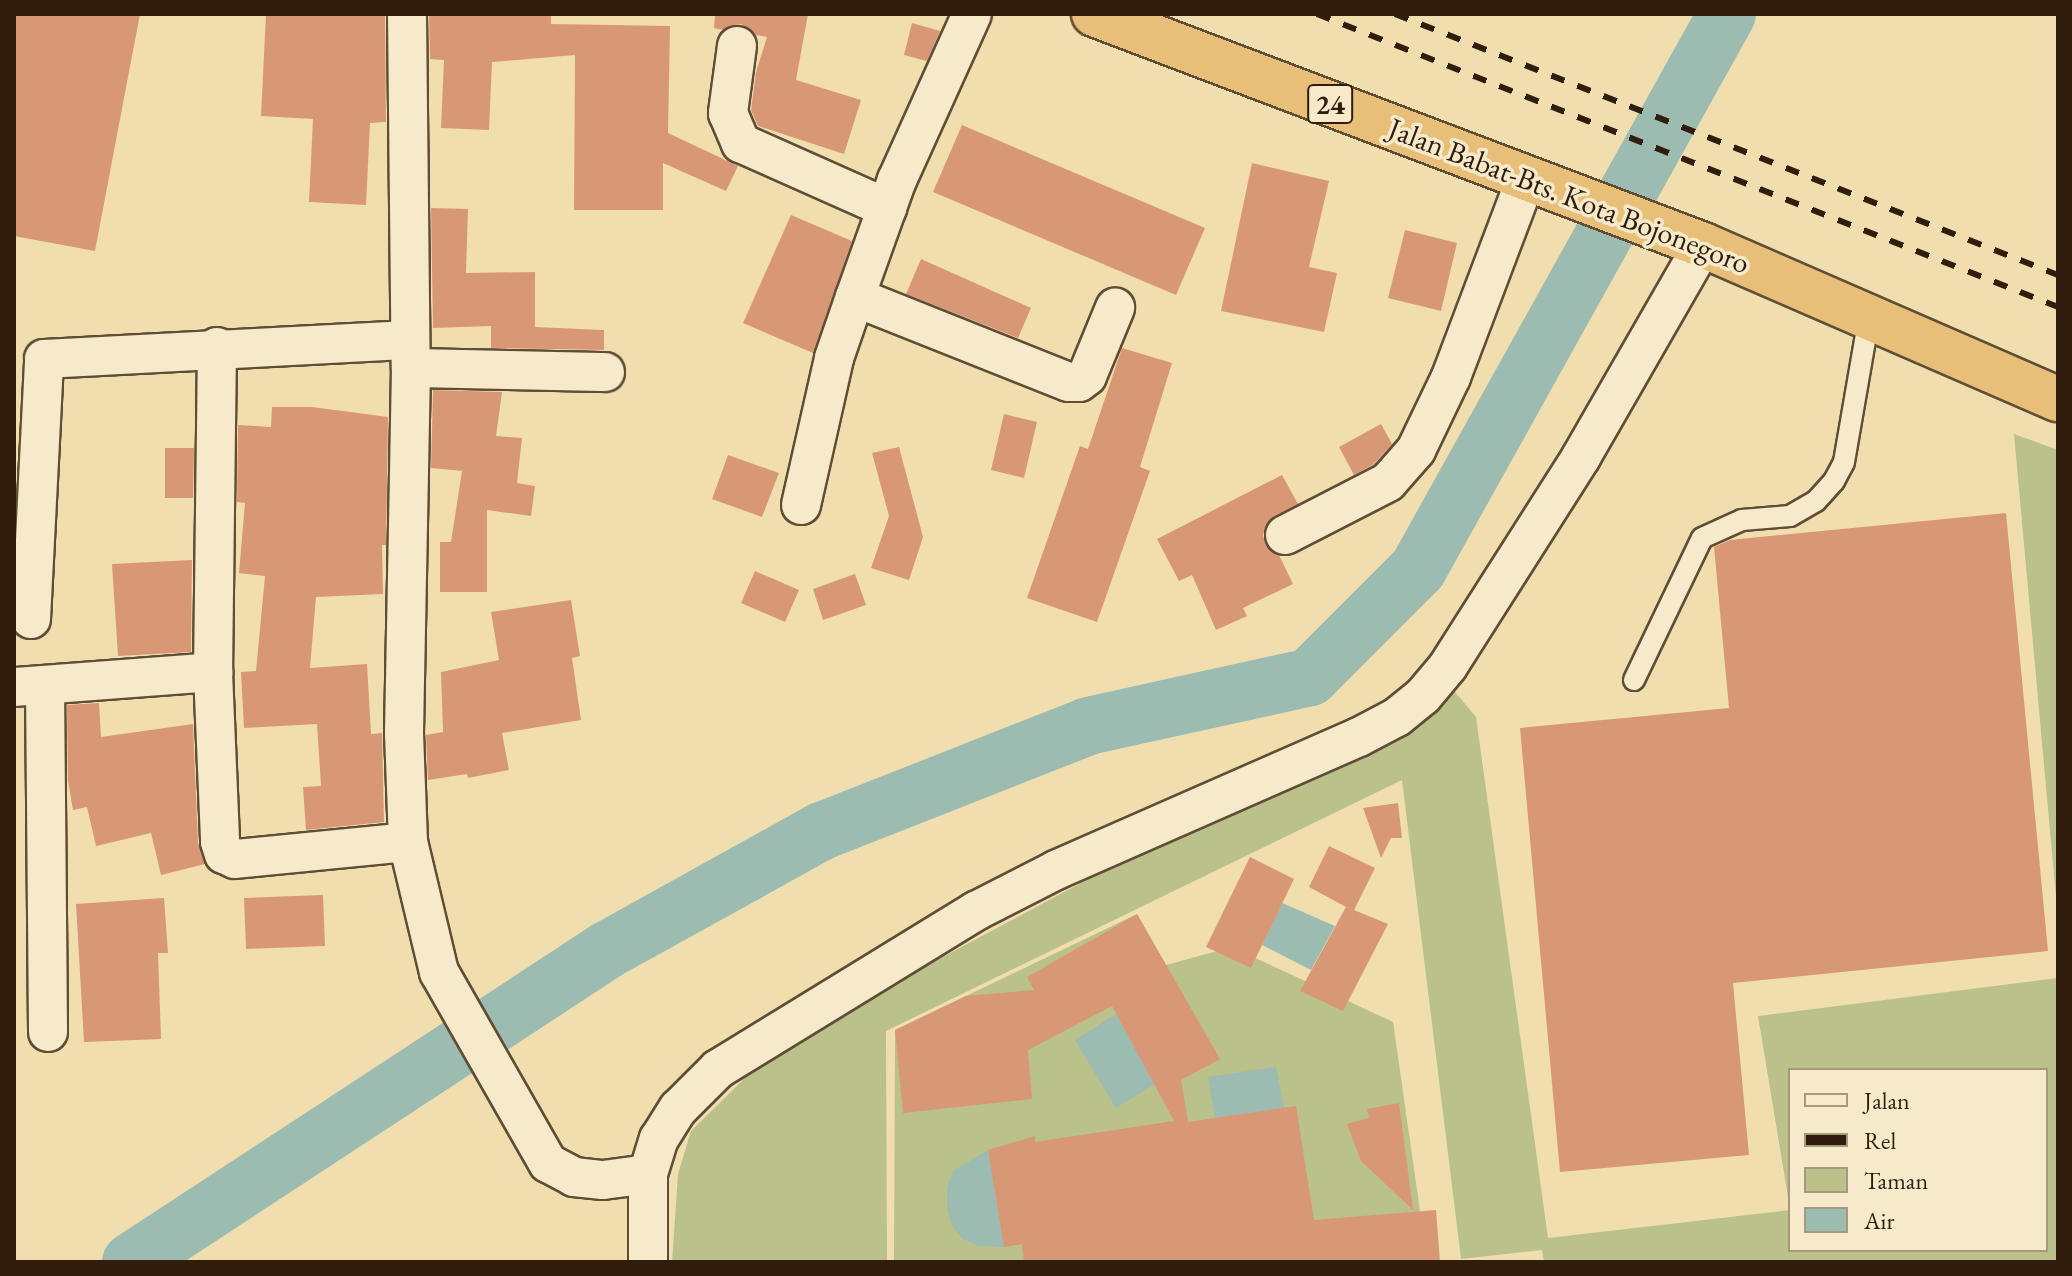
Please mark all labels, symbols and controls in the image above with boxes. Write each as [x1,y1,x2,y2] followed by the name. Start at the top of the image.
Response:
[1306,80,1354,128] road number: 24
[1383,110,1755,282] street label: Jalan Babat-Bts. Kota Bojonegoro
[1788,1068,2048,1252] legend
[1864,1085,1910,1116] text: Jalan
[1864,1125,1896,1156] text: Rel
[1864,1165,1928,1196] text: Taman
[1864,1205,1895,1236] text: Air

